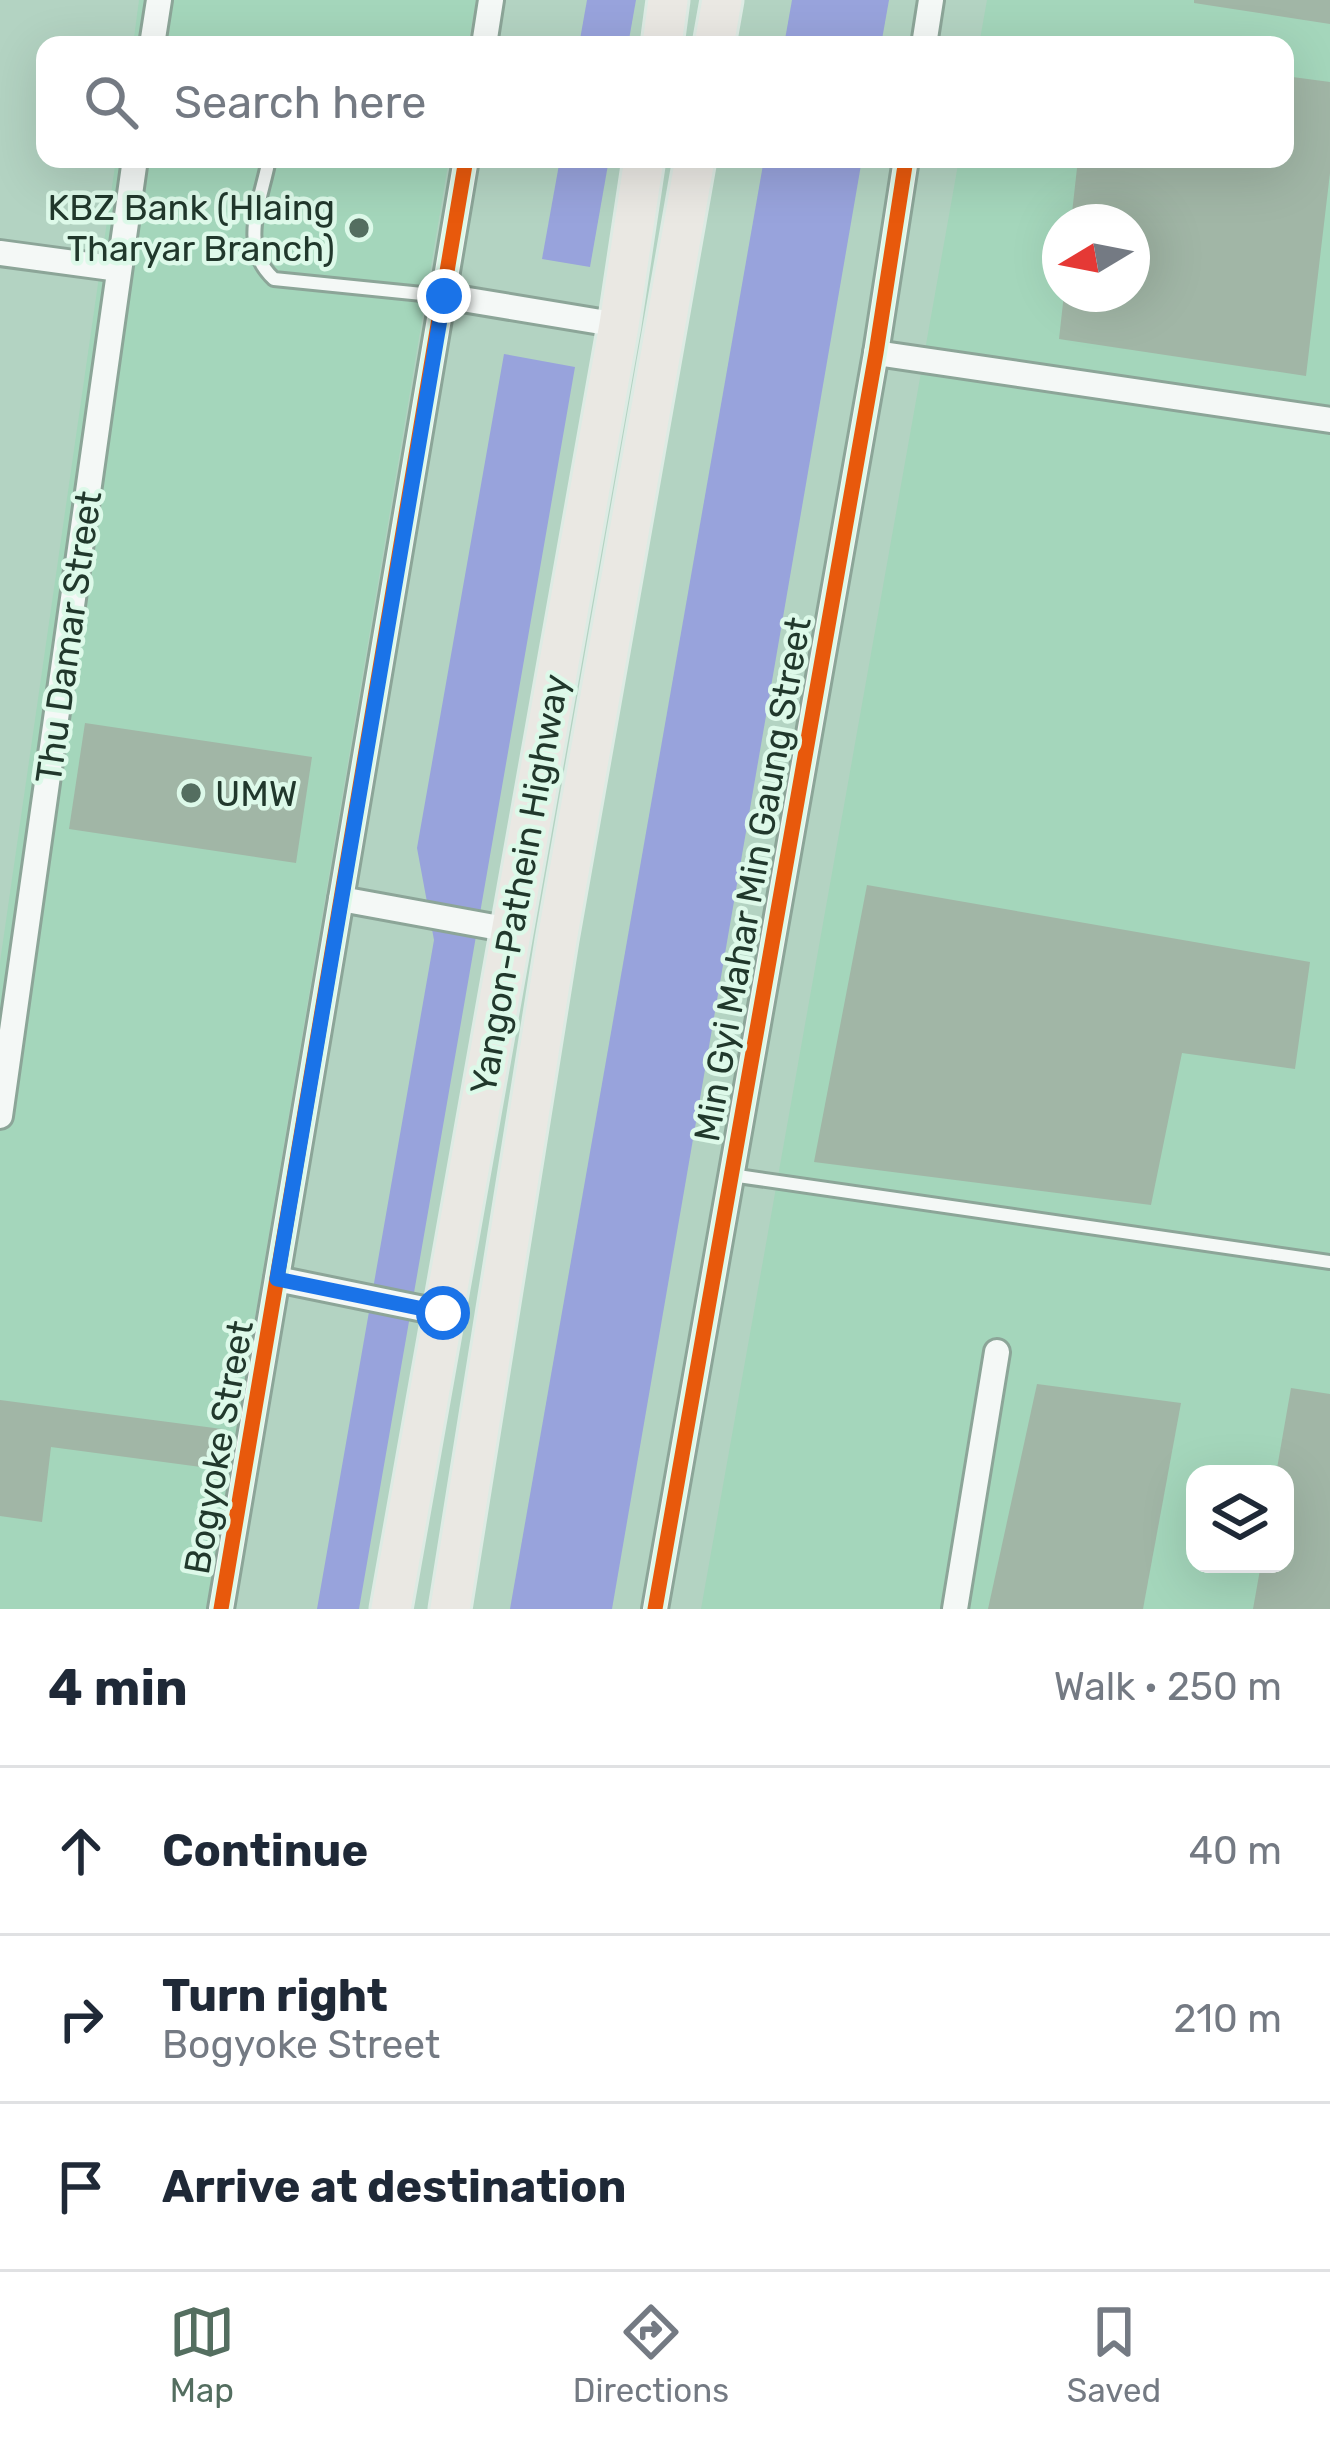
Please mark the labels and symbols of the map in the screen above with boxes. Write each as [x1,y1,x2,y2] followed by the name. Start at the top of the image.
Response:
[48,186,335,270] place label: KBZ Bank (Hlaing Tharyar Branch)
[1042,204,1150,312] north arrow
[346,215,372,241] marker: KBZ Bank (Hlaing Tharyar Branch)
[417,269,471,323] route end
[27,488,110,786] street label: Thu Damar Street
[685,613,820,1145] street label: Min Gyi Mahar Min Gaung Street
[461,671,578,1097] street label: Yangon-Pathein Highway
[215,772,298,815] place label: UMW
[178,780,204,806] marker: UMW
[416,1286,470,1340] route start
[175,1317,262,1577] street label: Bogyoke Street

